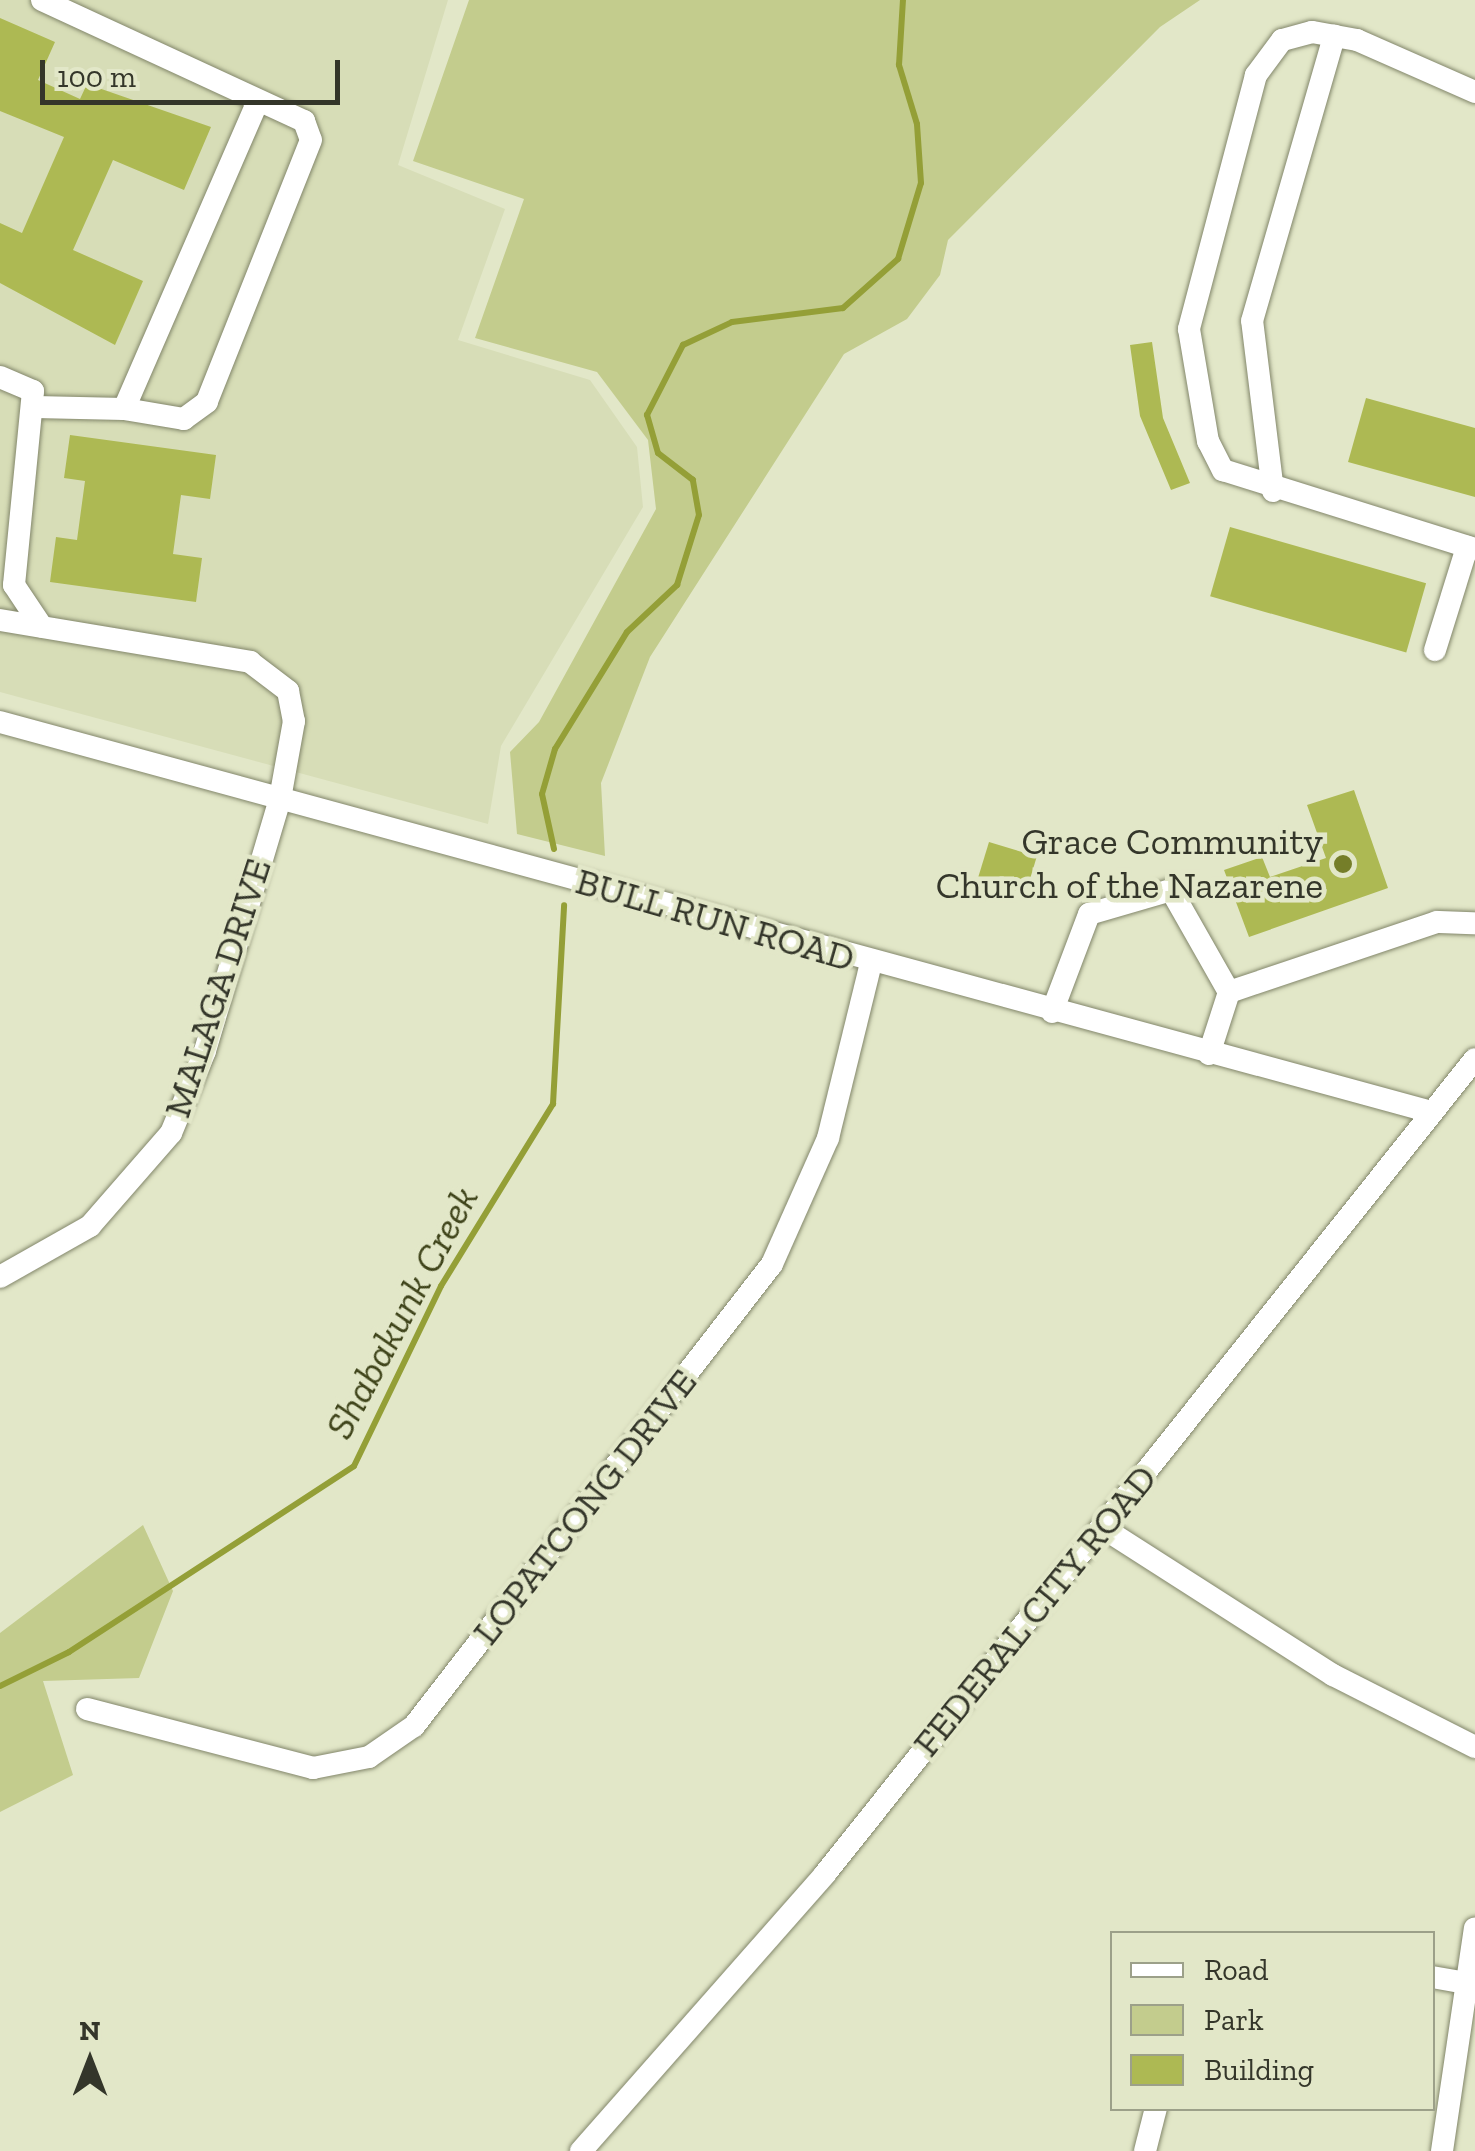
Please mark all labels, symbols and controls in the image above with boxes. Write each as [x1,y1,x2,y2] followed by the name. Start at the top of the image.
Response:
[45,40,345,102] scale bar
[57,59,136,95] text: 100 m
[935,819,1323,908] place label: Grace Community Church of the Nazarene
[154,852,282,1124] street label: MALAGA DRIVE
[1332,853,1354,875] marker: Grace Community Church of the Nazarene
[570,858,860,982] street label: BULL RUN ROAD
[314,1177,488,1447] water label: Shabakunk Creek
[463,1360,707,1654] street label: LOPATCONG DRIVE
[903,1456,1167,1766] street label: FEDERAL CITY ROAD
[1110,1931,1435,2111] legend
[1204,1952,1269,1988] text: Road
[1204,2002,1264,2038] text: Park
[40,2011,140,2111] north arrow
[79,2014,101,2047] text: N
[1204,2052,1314,2088] text: Building

